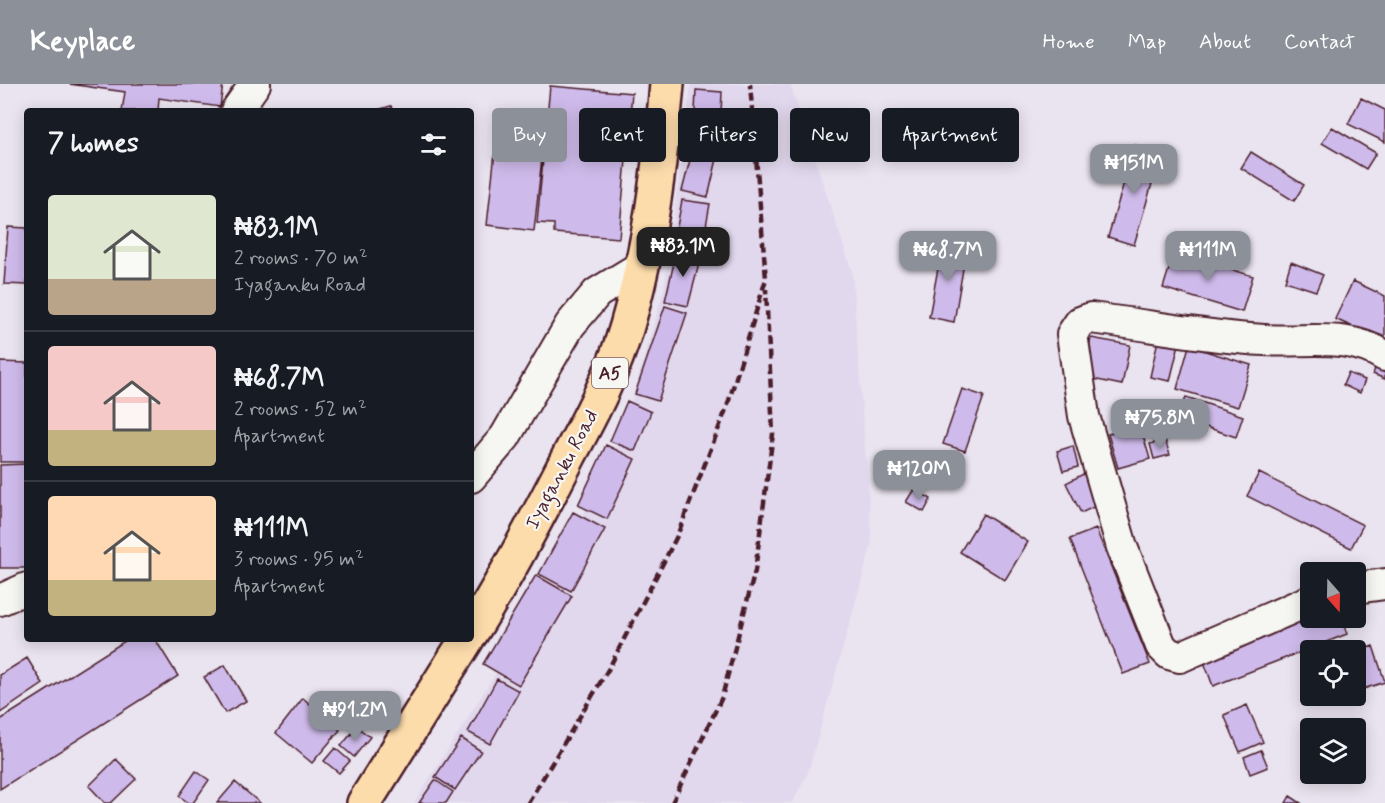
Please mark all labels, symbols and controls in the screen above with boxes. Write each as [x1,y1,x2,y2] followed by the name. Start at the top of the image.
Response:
[30,24,135,61] text: Keyplace
[1043,28,1095,56] text: Home
[1128,28,1166,56] text: Map
[1199,28,1251,56] text: About
[1284,28,1355,56] text: Contact
[492,108,567,162] chip: Buy
[579,108,666,162] chip: Rent
[678,108,778,162] chip: Filters
[790,108,870,162] chip: New
[882,108,1019,162] chip: Apartment
[48,127,139,161] text: 7 homes
[417,128,450,161] icon: filters
[1092,144,1176,195] pin: ₦151M
[1104,150,1164,177] text: ₦151M
[234,211,318,245] text: ₦83.1M
[96,219,168,291] icon: home
[634,227,732,278] pin: ₦83.1M
[899,231,997,282] pin: ₦68.7M
[1166,231,1250,282] pin: ₦111M
[651,233,715,260] text: ₦83.1M
[913,237,983,264] text: ₦68.7M
[1179,237,1237,264] text: ₦111M
[234,245,368,272] text: 2 rooms · 70 m²
[234,272,366,299] text: Iyaganku Road
[592,358,628,388] road number: A5
[234,362,324,396] text: ₦68.7M
[96,370,168,442] icon: home
[234,396,367,423] text: 2 rooms · 52 m²
[1111,399,1209,450] pin: ₦75.8M
[519,405,607,535] street label: Iyaganku Road
[1125,405,1195,432] text: ₦75.8M
[234,423,325,450] text: Apartment
[877,450,961,501] pin: ₦120M
[887,456,951,483] text: ₦120M
[234,512,309,546] text: ₦111M
[96,520,168,592] icon: home
[234,546,364,573] text: 3 rooms · 95 m²
[1300,562,1366,628] north arrow
[1300,562,1366,784] map controls
[234,573,325,600] text: Apartment
[1300,640,1366,706] button: locate
[306,691,404,742] pin: ₦91.2M
[323,697,387,724] text: ₦91.2M
[1300,718,1366,784] button: layers

